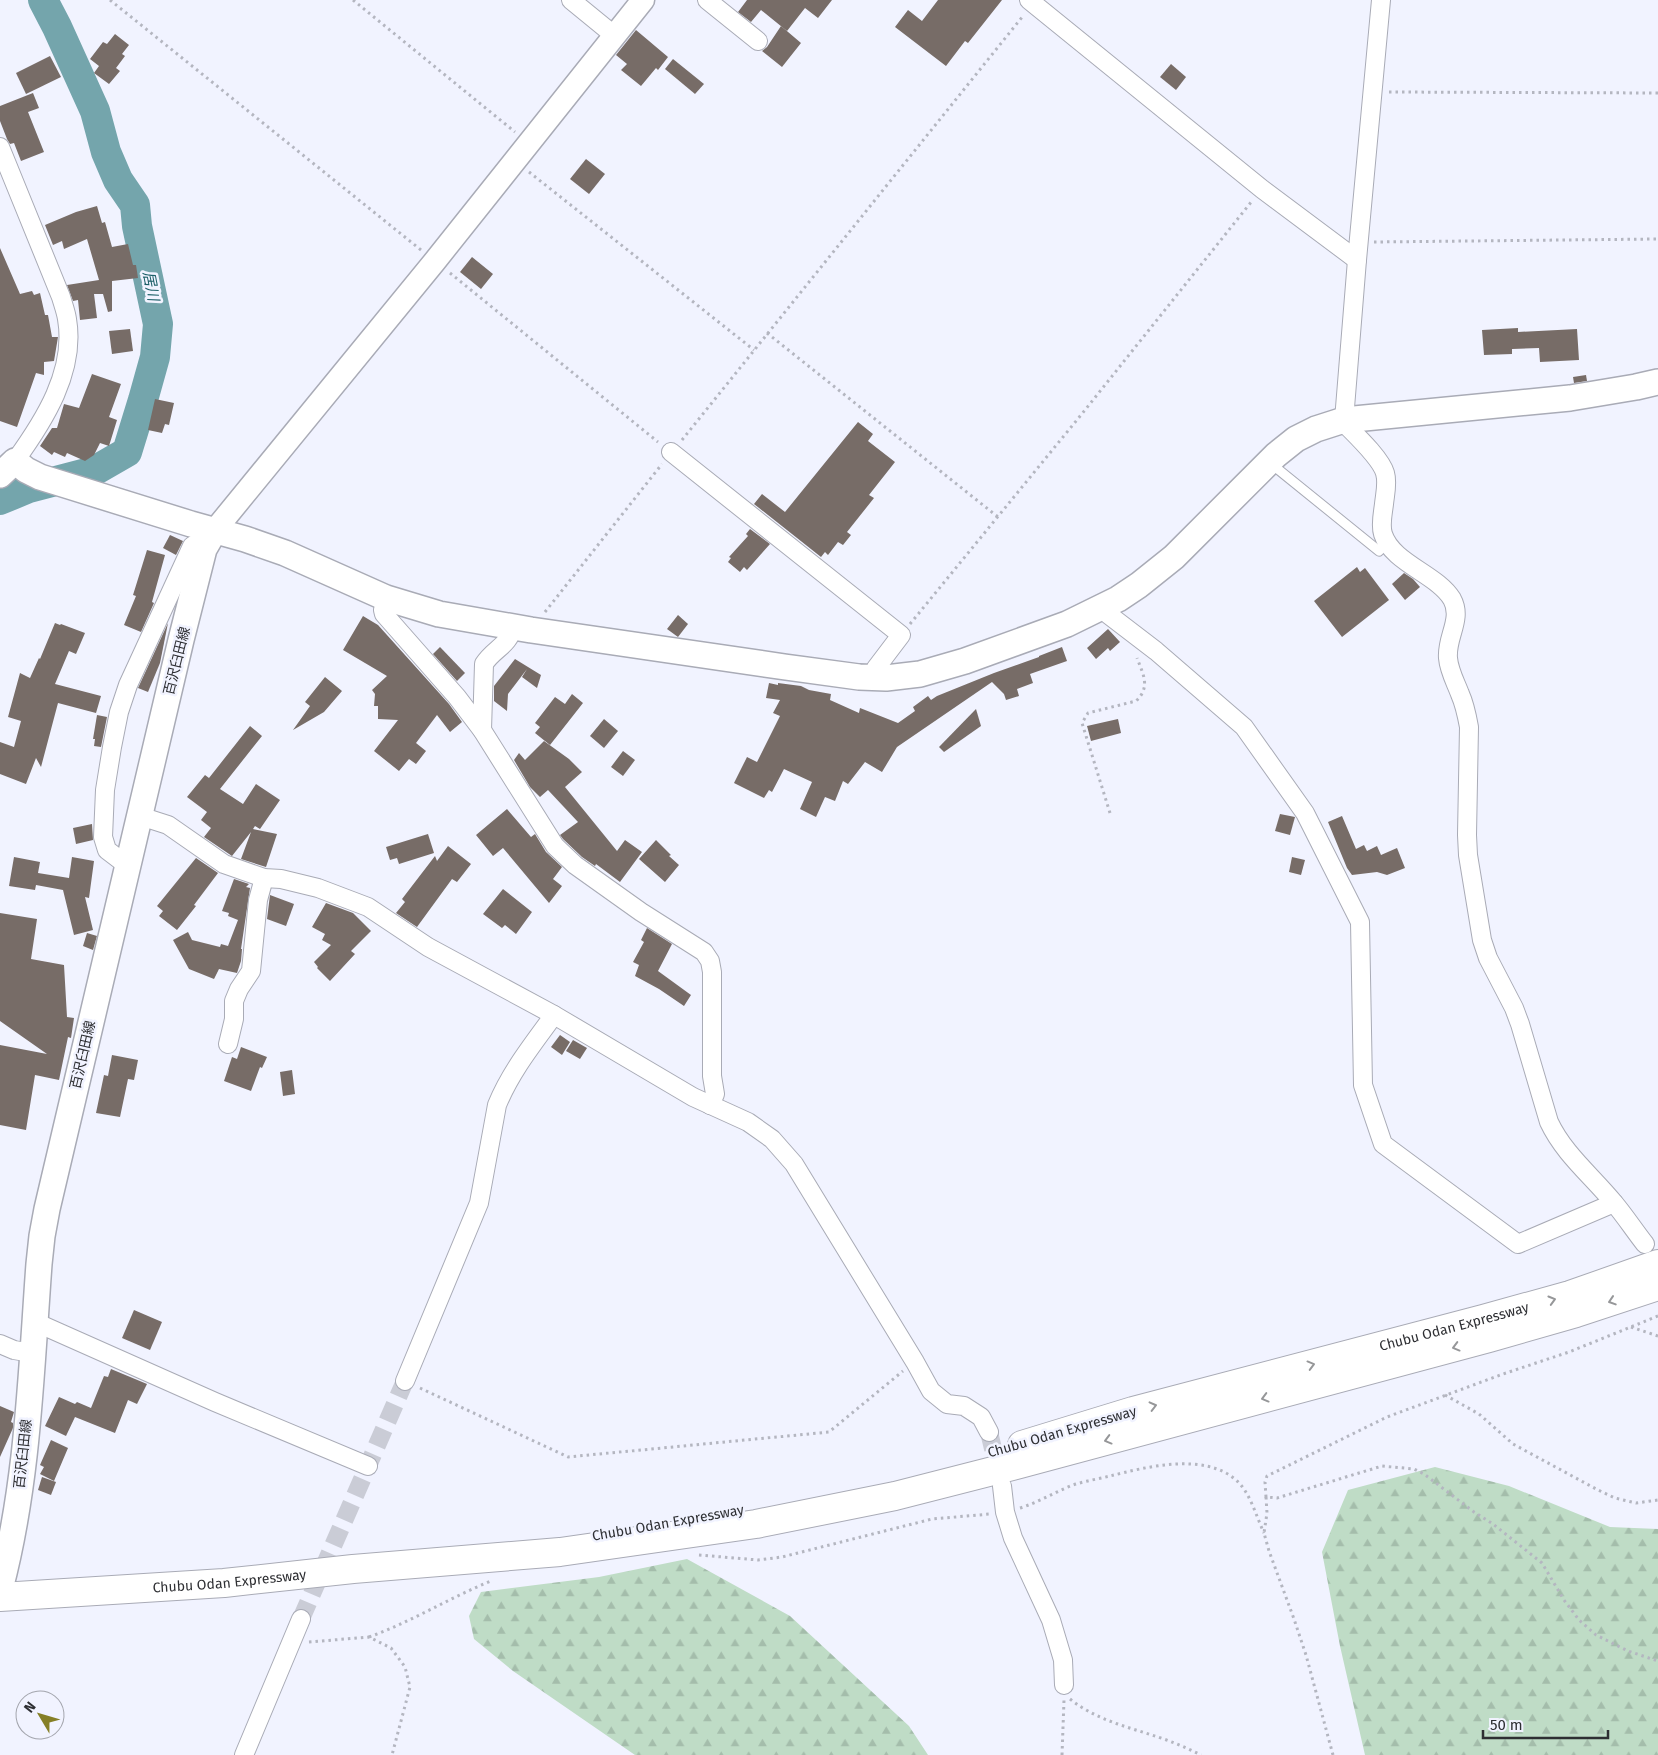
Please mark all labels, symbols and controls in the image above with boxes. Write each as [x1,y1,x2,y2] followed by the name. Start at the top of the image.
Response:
[139,270,163,304] water label: 居川
[160,625,194,697] street label: 百沢臼田線
[67,1019,99,1091] street label: 百沢臼田線
[1547,1295,1555,1305] one-way arrow
[1608,1295,1616,1305] one-way arrow
[1377,1298,1531,1354] street label: Chubu Odan Expressway
[1451,1341,1460,1352] one-way arrow
[1306,1360,1315,1371] one-way arrow
[1262,1393,1270,1403] one-way arrow
[1149,1401,1158,1412] one-way arrow
[986,1403,1138,1461] street label: Chubu Odan Expressway
[11,1418,35,1490] street label: 百沢臼田線
[1104,1434,1113,1445] one-way arrow
[591,1501,745,1545] street label: Chubu Odan Expressway
[152,1566,307,1596] street label: Chubu Odan Expressway
[15,1690,65,1740] north arrow
[21,1698,40,1716] text: N
[1483,1708,1608,1740] scale bar
[1490,1716,1523,1734] text: 50 m

